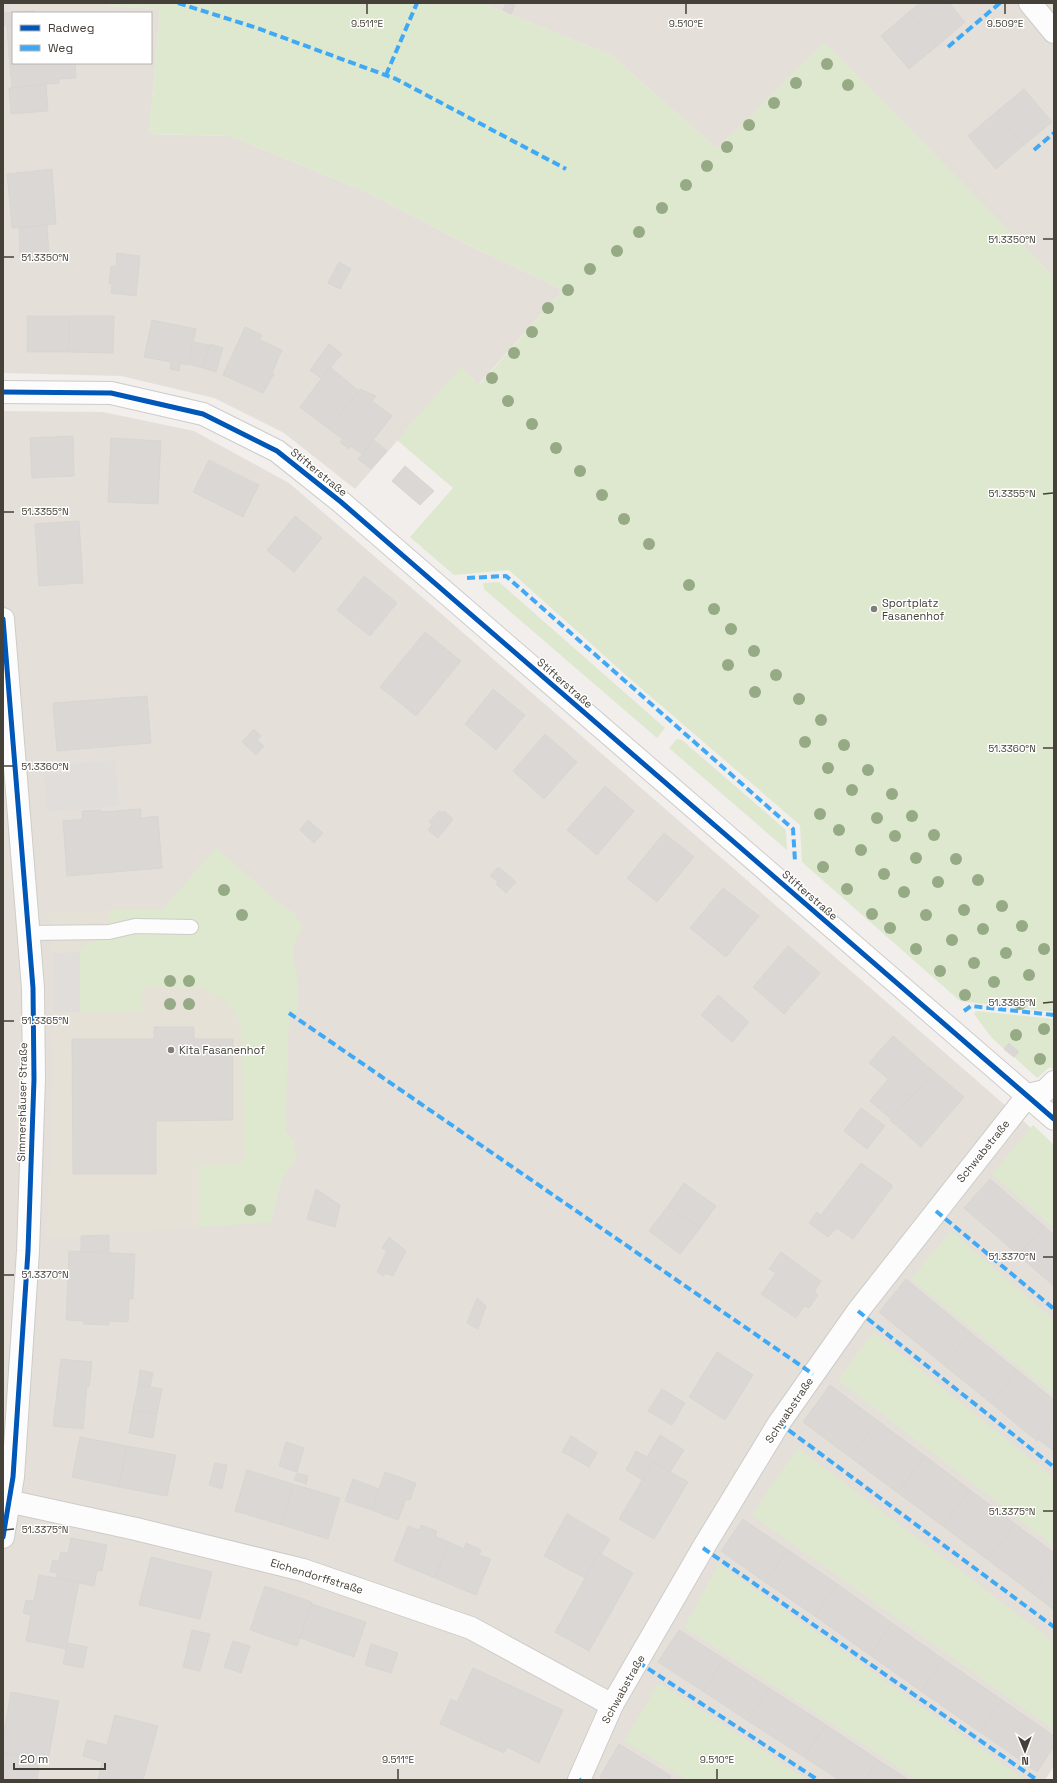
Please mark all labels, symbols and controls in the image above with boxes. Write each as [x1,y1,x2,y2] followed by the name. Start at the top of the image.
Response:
[12,12,152,64] legend
[351,17,383,30] text: 9.511°E
[669,17,704,30] text: 9.510°E
[987,17,1024,30] text: 9.509°E
[48,20,94,36] text: Radweg
[48,40,73,56] text: Weg
[988,233,1036,246] text: 51.3350°N
[21,251,69,264] text: 51.3350°N
[288,445,350,499] street label: Stifterstraße
[988,487,1036,500] text: 51.3355°N
[21,505,69,518] text: 51.3355°N
[882,596,945,623] place label: Sportplatz Fasanenhof
[869,604,879,614] marker: Sportplatz Fasanenhof
[534,655,596,711] street label: Stifterstraße
[988,742,1036,755] text: 51.3360°N
[21,760,69,773] text: 51.3360°N
[779,867,841,923] street label: Stifterstraße
[988,996,1036,1009] text: 51.3365°N
[21,1014,69,1027] text: 51.3365°N
[14,1042,30,1162] street label: Simmershäuser Straße
[179,1043,265,1057] place label: Kita Fasanenhof
[166,1045,176,1055] marker: Kita Fasanenhof
[953,1117,1013,1185] street label: Schwabstraße
[988,1250,1036,1263] text: 51.3370°N
[21,1268,69,1281] text: 51.3370°N
[762,1374,816,1446] street label: Schwabstraße
[989,1505,1035,1518] text: 51.3375°N
[22,1523,68,1536] text: 51.3375°N
[269,1555,365,1597] street label: Eichendorffstraße
[598,1652,648,1726] street label: Schwabstraße
[1005,1731,1045,1771] north arrow
[14,1745,105,1771] scale bar
[20,1751,48,1767] text: 20 m
[382,1753,414,1766] text: 9.511°E
[700,1753,735,1766] text: 9.510°E
[1021,1754,1029,1768] text: N

